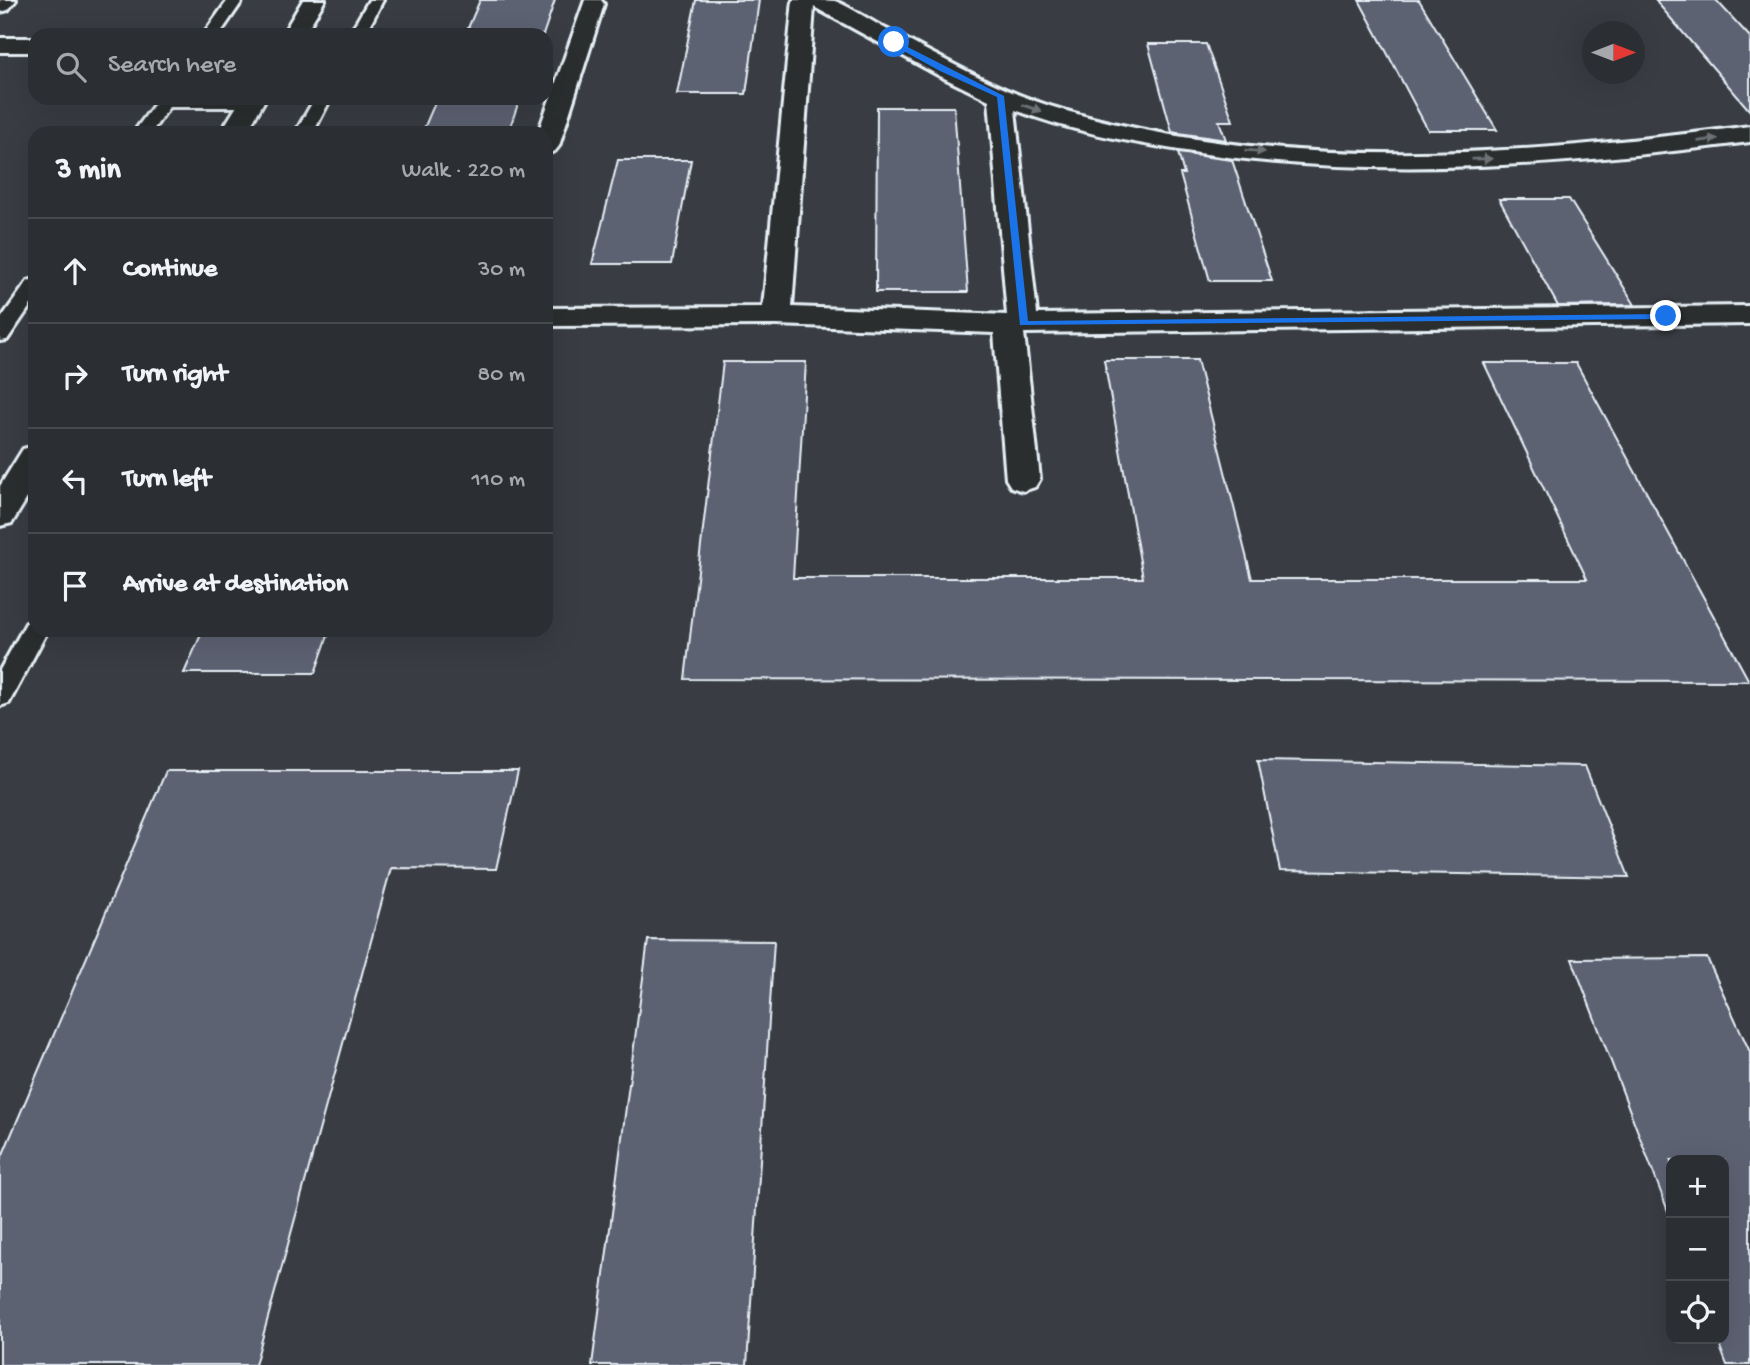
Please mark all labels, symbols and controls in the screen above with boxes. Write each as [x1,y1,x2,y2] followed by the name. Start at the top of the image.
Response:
[1582,21,1645,84] north arrow
[878,26,909,57] route start
[28,28,553,105] search box
[52,48,90,86] icon: search
[108,51,236,82] text: Search here
[1022,103,1043,114] one-way arrow
[1697,134,1719,145] one-way arrow
[1244,146,1266,157] one-way arrow
[1471,153,1493,165] one-way arrow
[56,154,121,189] text: 3 min
[402,158,525,185] text: Walk · 220 m
[56,252,94,290] icon: ahead
[123,255,217,286] text: Continue
[478,257,525,284] text: 30 m
[1650,300,1681,331] route end
[56,357,94,395] icon: right
[123,360,227,391] text: Turn right
[478,362,525,389] text: 80 m
[56,462,94,500] icon: left
[123,465,211,496] text: Turn left
[472,467,525,494] text: 110 m
[56,567,94,605] icon: arrive
[123,570,348,601] text: Arrive at destination
[1666,1155,1729,1344] map controls
[1666,1155,1729,1218] button: +
[1666,1218,1729,1281] button: −
[1666,1281,1729,1344] button: locate

